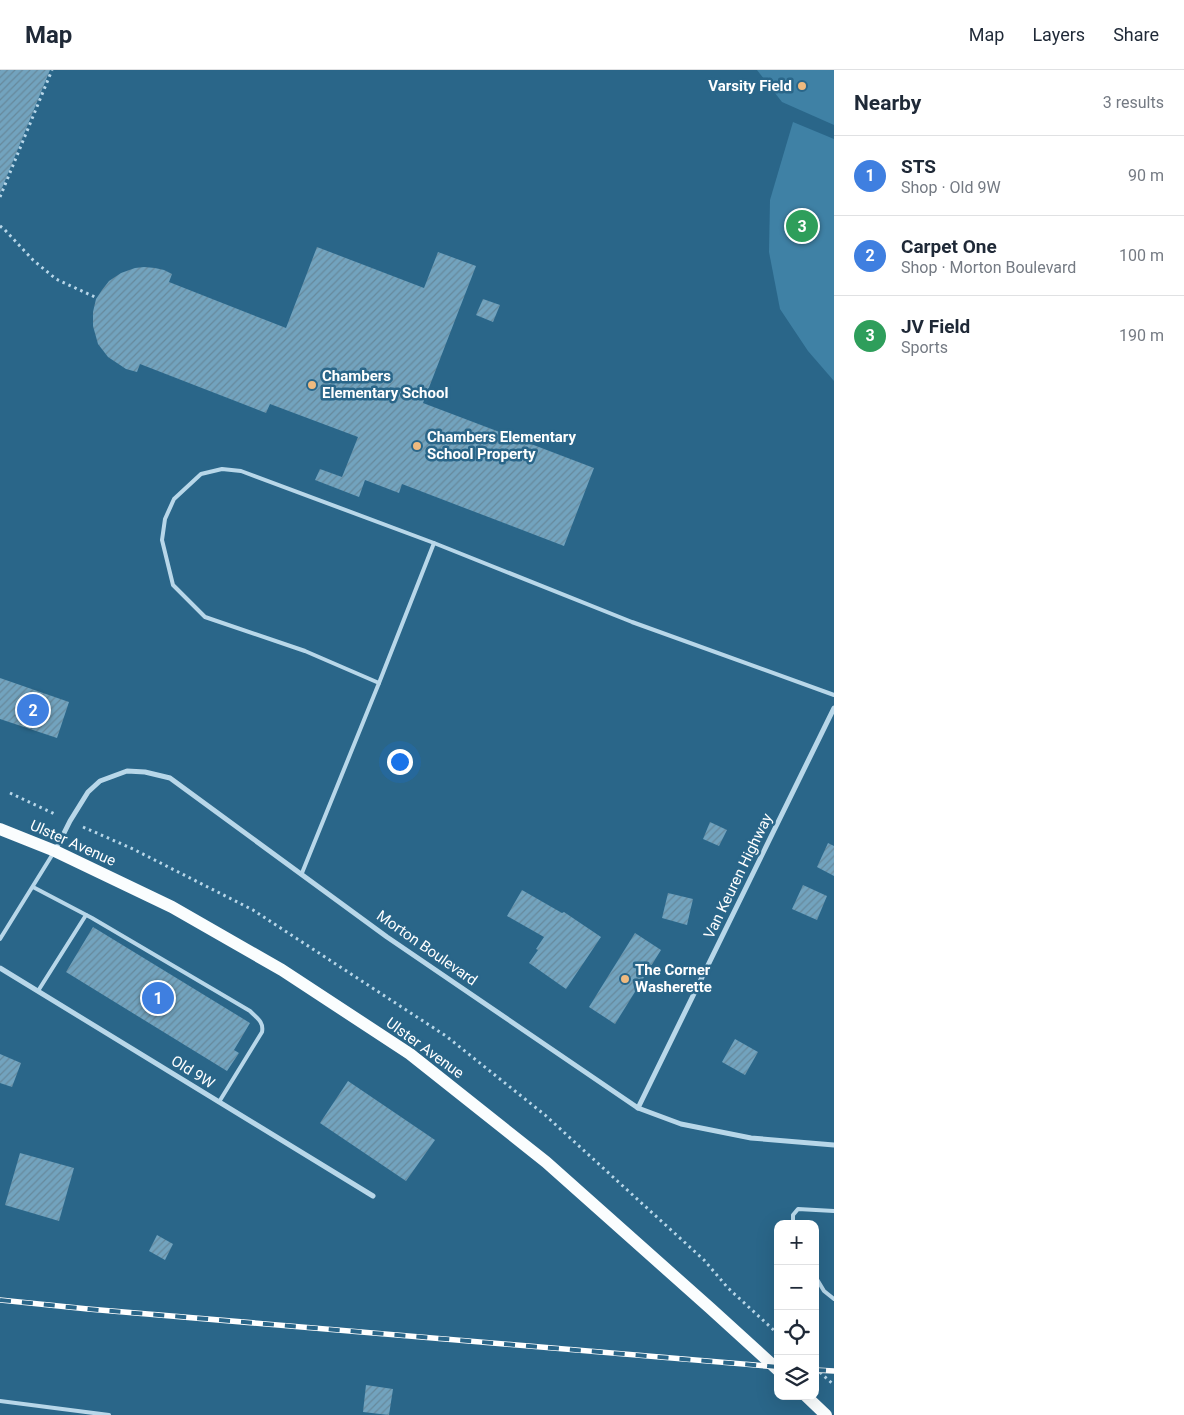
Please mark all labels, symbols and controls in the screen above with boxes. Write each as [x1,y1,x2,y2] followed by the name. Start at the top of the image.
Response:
[25,21,72,49] text: Map
[969,24,1004,45] text: Map
[1032,24,1085,45] text: Layers
[1113,24,1159,45] text: Share
[708,77,792,95] place label: Varsity Field
[796,80,808,92] marker: Varsity Field
[854,91,921,115] text: Nearby
[1103,93,1164,112] text: 3 results
[901,155,936,178] text: STS
[865,166,875,185] text: 1
[1128,166,1164,185] text: 90 m
[901,178,1001,197] text: Shop · Old 9W
[786,207,818,245] pin: 3
[901,235,997,258] text: Carpet One
[865,246,875,265] text: 2
[1119,246,1164,265] text: 100 m
[901,258,1076,277] text: Shop · Morton Boulevard
[901,315,970,338] text: JV Field
[865,326,875,345] text: 3
[1119,326,1164,345] text: 190 m
[901,338,948,357] text: Sports
[322,367,448,402] place label: Chambers Elementary School
[306,379,318,391] marker: Chambers Elementary School
[427,428,576,463] place label: Chambers Elementary School Property
[411,440,423,452] marker: Chambers Elementary School Property
[17,691,49,729] pin: 2
[387,749,413,775] your location
[700,810,776,942] street label: Van Keuren Highway
[27,816,119,870] street label: Ulster Avenue
[373,907,481,989] street label: Morton Boulevard
[635,961,712,996] place label: The Corner Washerette
[619,973,631,985] marker: The Corner Washerette
[142,979,174,1017] pin: 1
[383,1014,467,1082] street label: Ulster Avenue
[168,1052,218,1092] street label: Old 9W
[774,1220,819,1400] map controls
[774,1220,819,1265] button: +
[774,1265,819,1310] button: −
[774,1310,819,1355] button: locate
[774,1355,819,1400] button: layers

